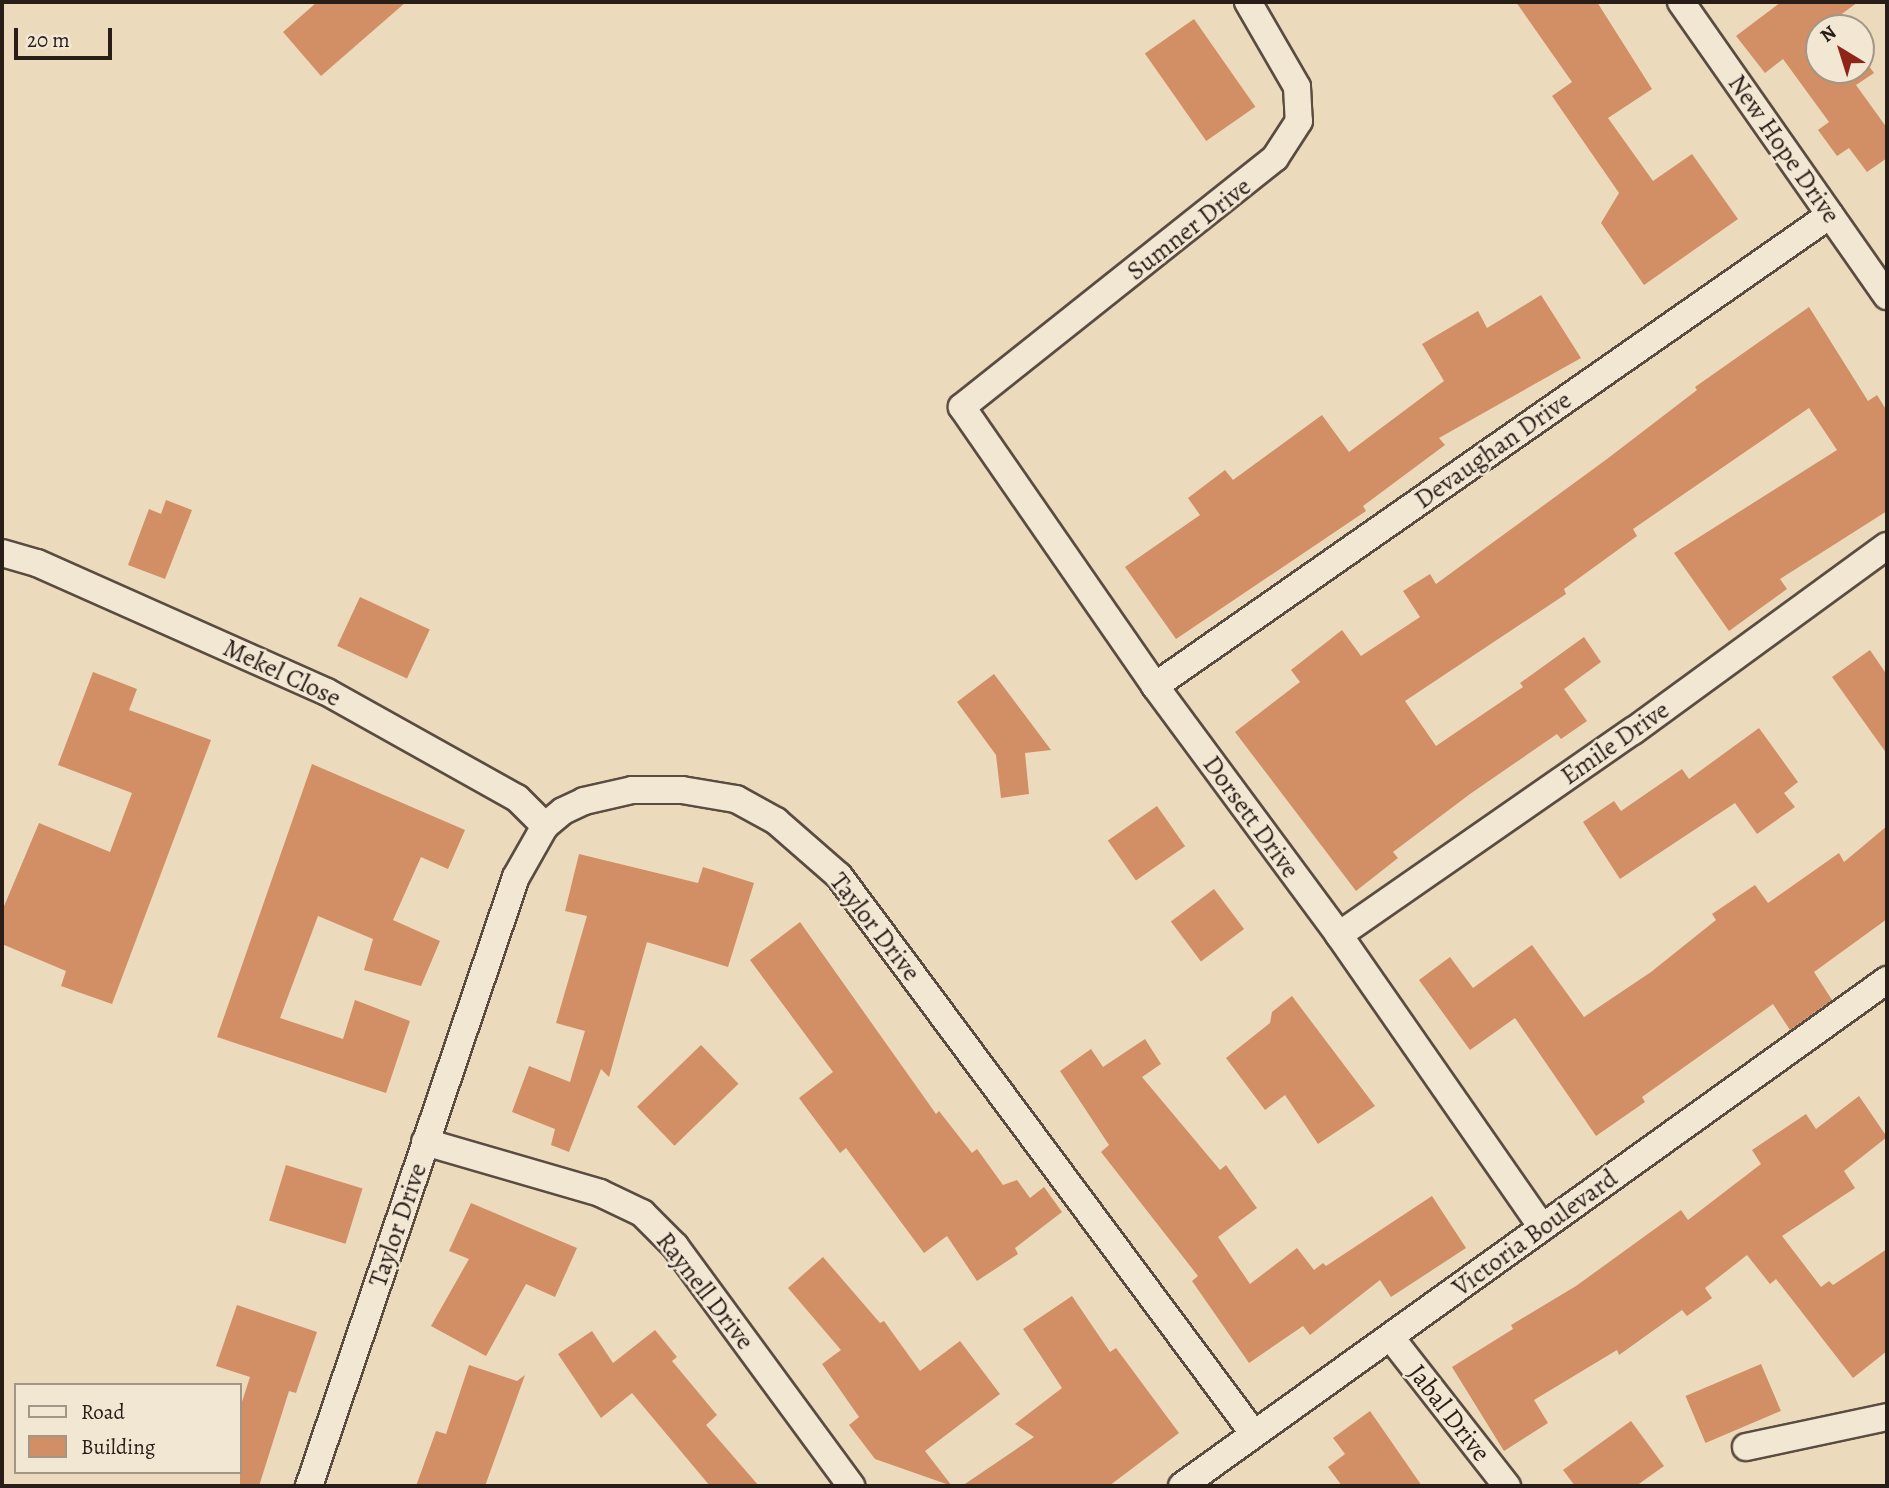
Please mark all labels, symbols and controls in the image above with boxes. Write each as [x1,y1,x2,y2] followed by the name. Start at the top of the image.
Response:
[18,14,116,58] scale bar
[1805,14,1875,84] north arrow
[1815,20,1842,49] text: N
[27,26,70,54] text: 20 m
[1721,69,1847,229] street label: New Hope Drive
[1121,171,1257,287] street label: Sumner Drive
[1409,384,1577,516] street label: Devaughan Drive
[218,632,346,714] street label: Mekel Close
[1555,694,1675,792] street label: Emile Drive
[1196,750,1306,884] street label: Dorsett Drive
[823,867,927,987] street label: Taylor Drive
[362,1159,434,1291] street label: Taylor Drive
[1446,1163,1624,1303] street label: Victoria Boulevard
[649,1226,761,1356] street label: Raynell Drive
[1401,1358,1497,1468] street label: Jabal Drive
[14,1383,242,1474] legend
[81,1398,125,1426] text: Road
[81,1433,155,1461] text: Building

